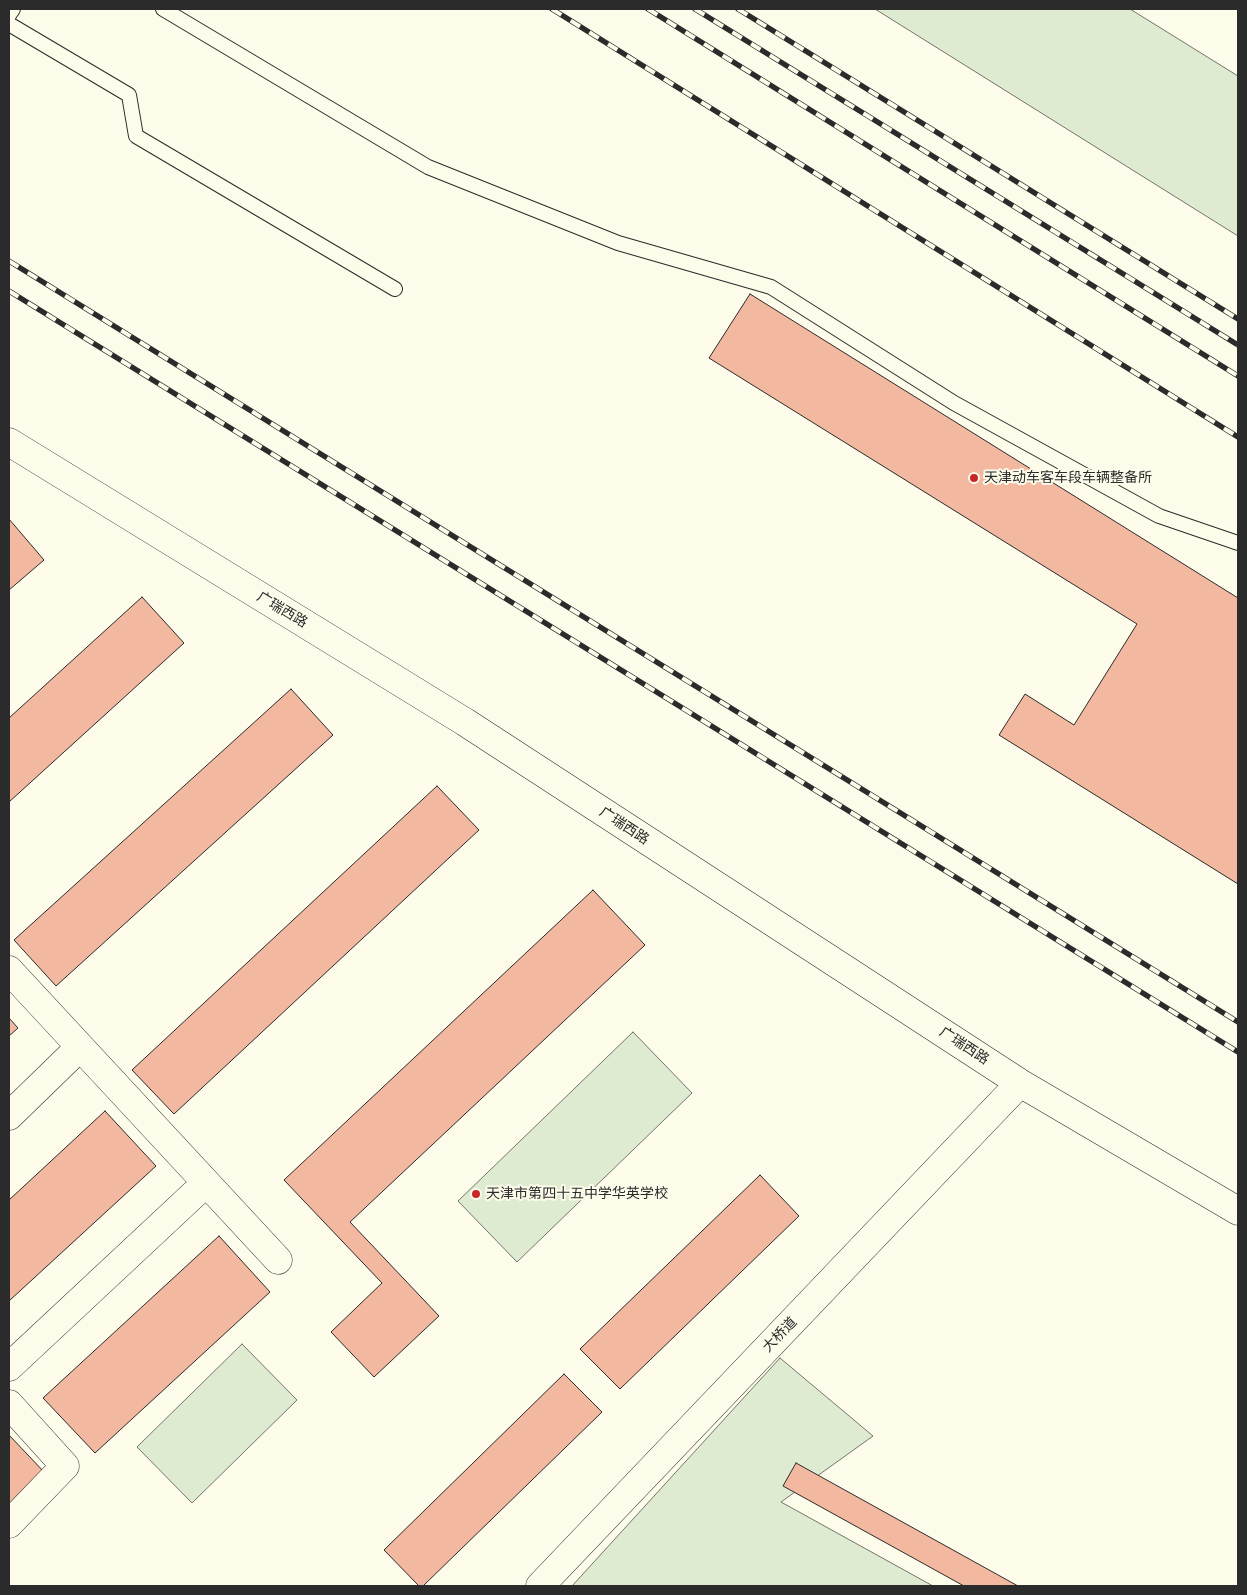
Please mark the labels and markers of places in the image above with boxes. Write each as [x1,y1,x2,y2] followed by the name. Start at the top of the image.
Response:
[984,470,1152,486] place label: 天津动车客车段车辆整备所
[968,472,980,484] marker: 天津动车客车段车辆整备所
[486,1186,668,1202] place label: 天津市第四十五中学华英学校
[470,1188,482,1200] marker: 天津市第四十五中学华英学校

